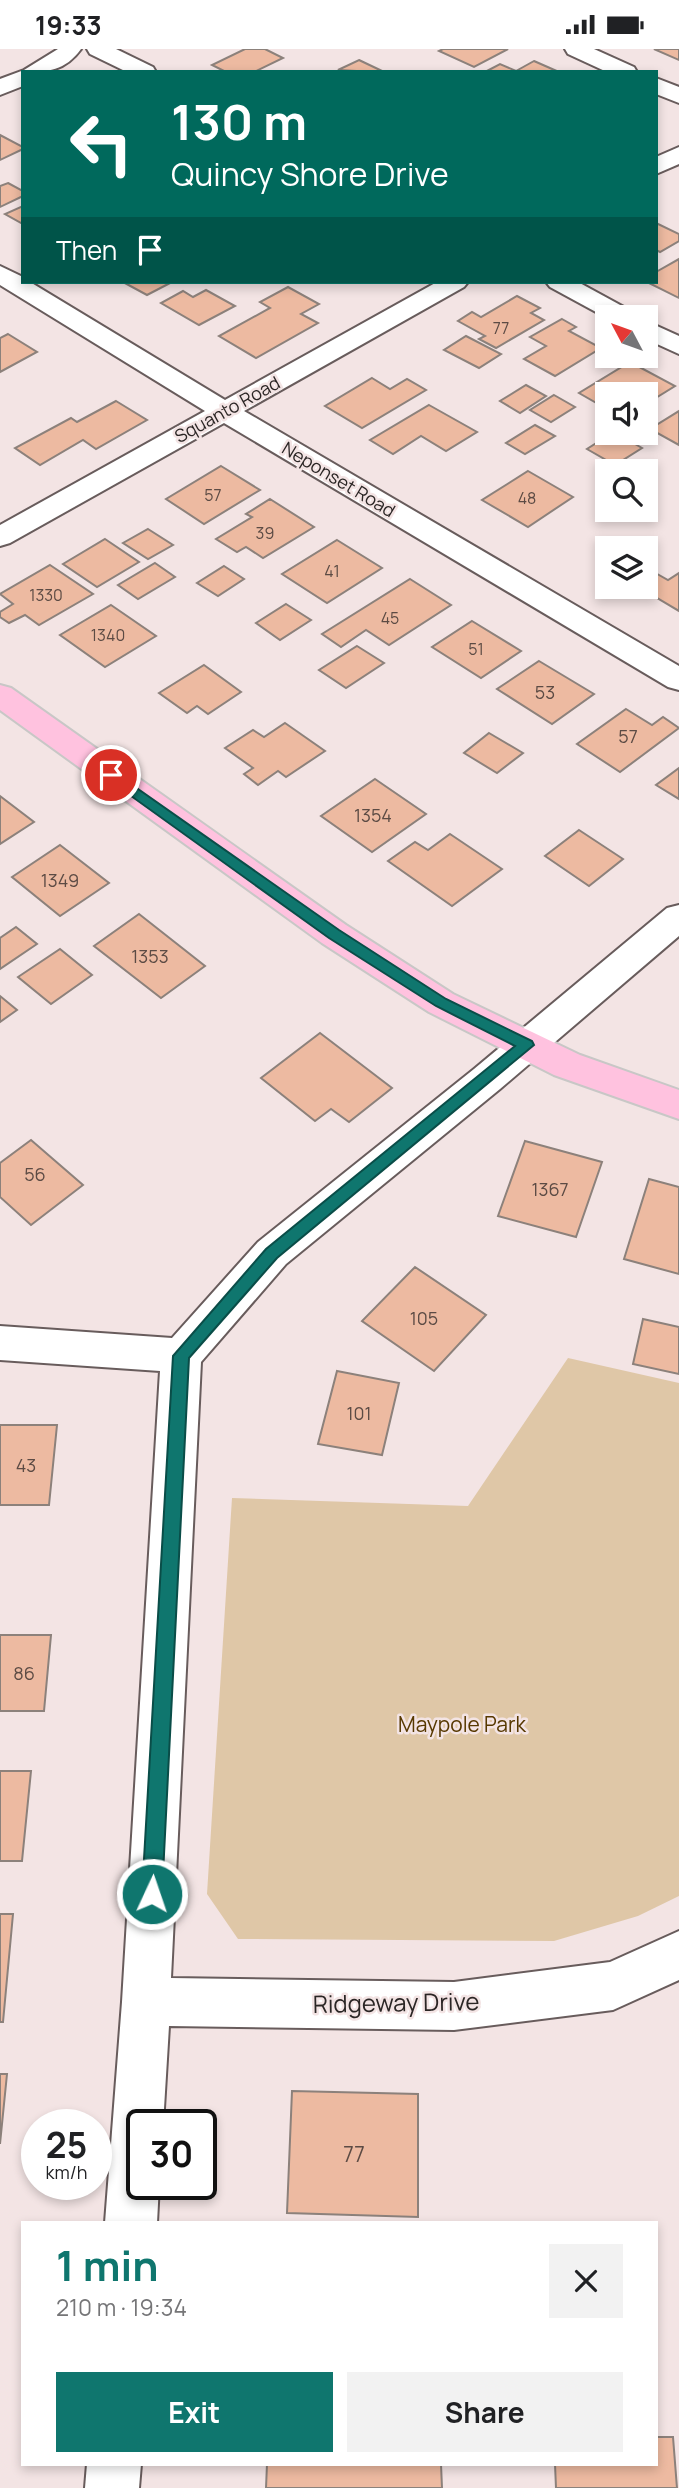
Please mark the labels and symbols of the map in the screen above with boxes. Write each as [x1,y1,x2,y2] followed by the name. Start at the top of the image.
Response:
[595,305,658,367] north arrow
[493,317,509,339] house number: 77
[170,370,284,448] street label: Squanto Road
[278,436,400,522] street label: Neponset Road
[204,484,222,506] house number: 57
[518,487,536,509] house number: 48
[256,522,274,544] house number: 39
[324,560,340,582] house number: 41
[29,584,63,606] house number: 1330
[381,607,399,629] house number: 45
[91,624,125,646] house number: 1340
[468,638,484,660] house number: 51
[535,680,555,704] house number: 53
[618,724,638,748] house number: 57
[81,745,141,805] pin
[354,803,392,827] house number: 1354
[41,868,79,892] house number: 1349
[131,944,169,968] house number: 1353
[24,1162,46,1186] house number: 56
[531,1177,569,1201] house number: 1367
[410,1306,438,1330] house number: 105
[346,1401,372,1425] house number: 101
[16,1453,36,1477] house number: 43
[13,1661,35,1685] house number: 86
[398,1710,527,1738] park label: Maypole Park
[115,1857,189,1931] position arrow
[312,1984,480,2020] street label: Ridgeway Drive
[126,2109,217,2200] speed limit sign: 30
[343,2140,365,2168] house number: 77

